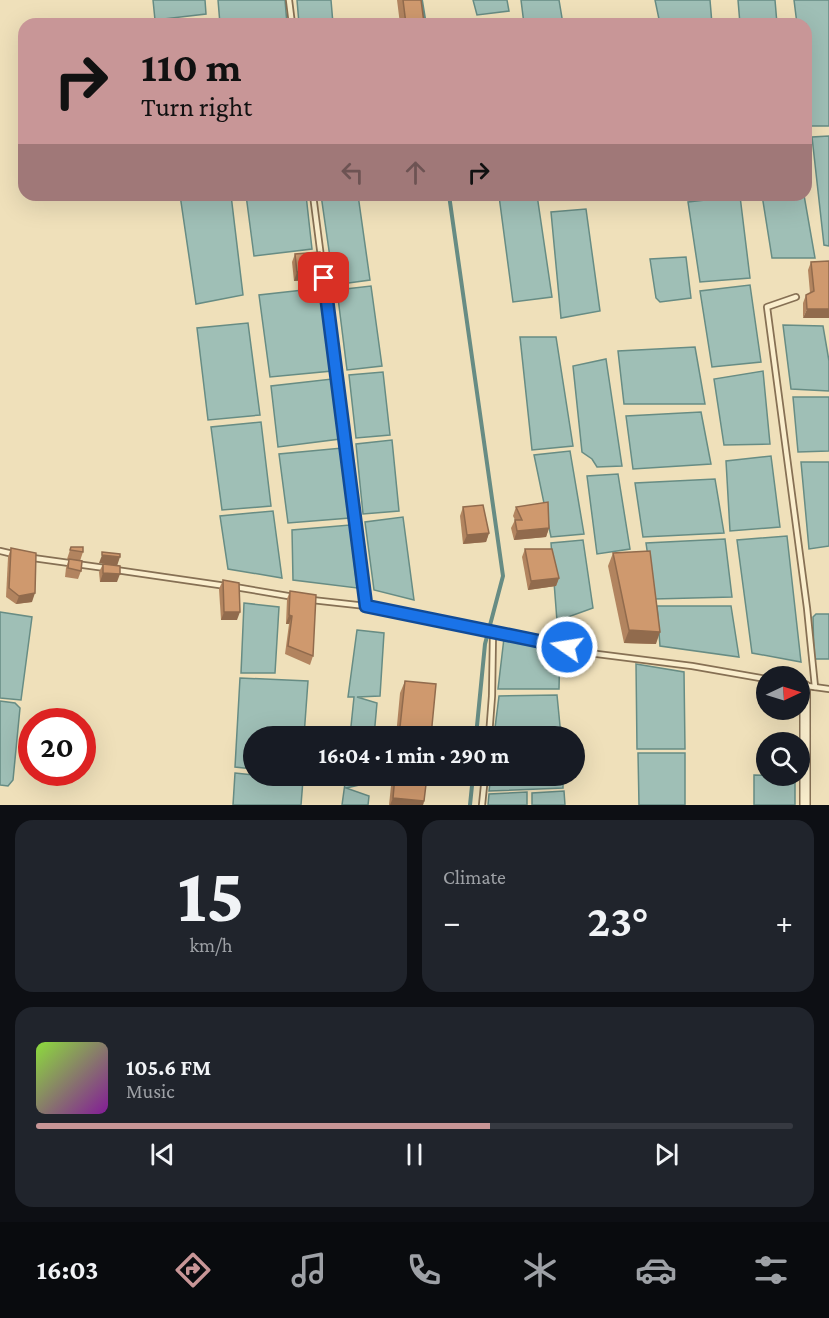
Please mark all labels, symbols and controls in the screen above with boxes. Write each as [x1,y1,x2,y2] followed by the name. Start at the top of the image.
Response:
[42,42,120,120] icon: right
[141,43,242,90] text: 110 m
[141,92,252,122] text: Turn right
[336,156,369,189] icon: left
[399,156,432,189] icon: ahead
[462,156,495,189] icon: right
[298,252,349,303] pin
[307,261,340,294] icon: arrive
[535,615,599,679] position arrow
[756,666,810,720] north arrow
[756,666,810,786] map controls
[18,708,96,786] speed limit sign: 20
[756,732,810,786] button: search
[319,743,509,768] text: 16:04 · 1 min · 290 m
[177,851,245,938] text: 15
[443,866,506,888] text: Climate
[587,896,649,946] text: 23°
[443,903,460,940] text: −
[776,903,793,940] text: +
[189,934,233,956] text: km/h
[126,1055,211,1080] text: 105.6 FM
[126,1080,175,1102] text: Music
[146,1138,179,1171] icon: previous
[398,1138,431,1171] icon: pause
[650,1138,683,1171] icon: next
[172,1249,214,1291] icon: directions
[288,1249,330,1291] icon: music
[403,1249,445,1291] icon: phone
[519,1249,561,1291] icon: climate
[635,1249,677,1291] icon: car
[750,1249,792,1291] icon: filters
[37,1255,98,1285] text: 16:03

